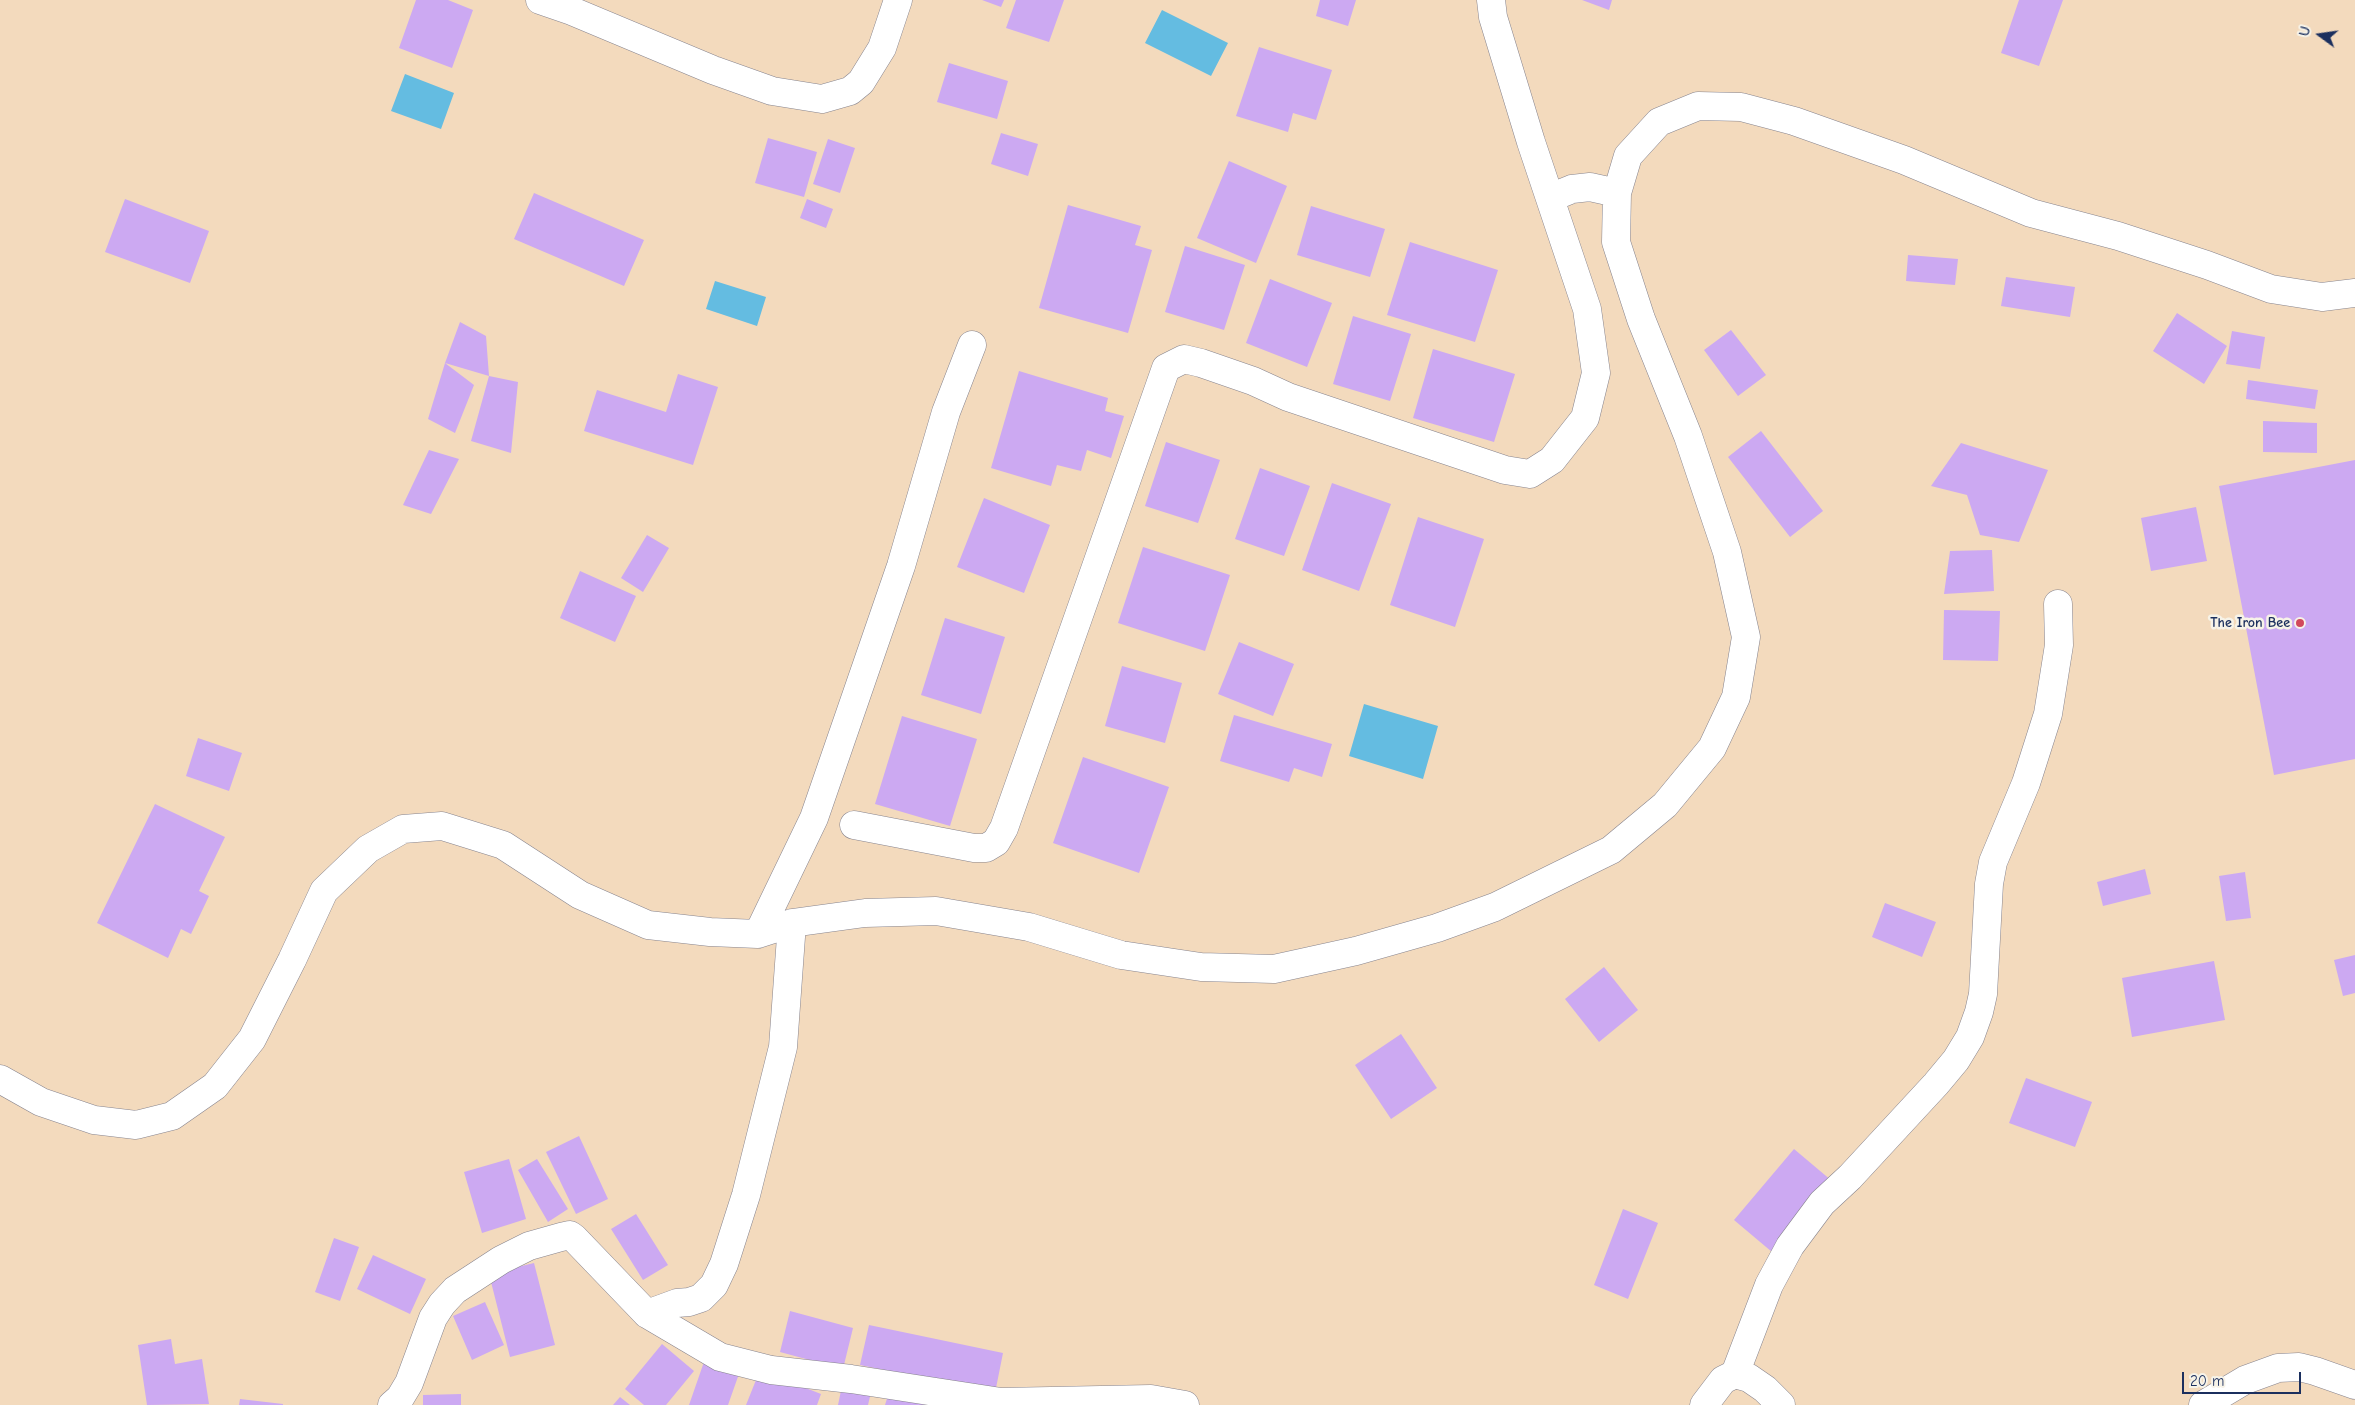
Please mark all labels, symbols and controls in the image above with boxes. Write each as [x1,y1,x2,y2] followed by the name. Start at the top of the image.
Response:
[2295,10,2345,60] north arrow
[2296,25,2314,38] text: U
[2210,615,2290,631] place label: The Iron Bee
[2294,617,2306,629] marker: The Iron Bee
[2185,1362,2304,1394] scale bar
[2190,1372,2224,1390] text: 20 m

